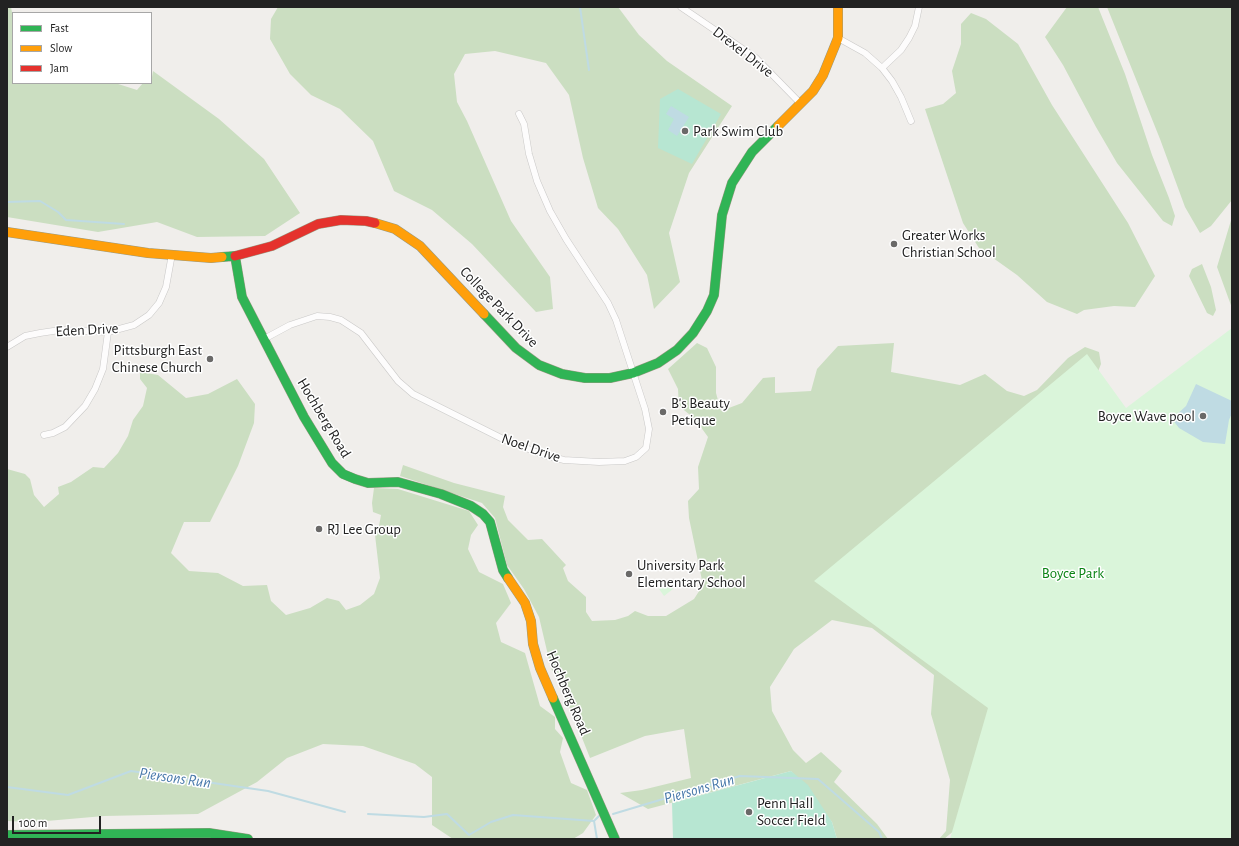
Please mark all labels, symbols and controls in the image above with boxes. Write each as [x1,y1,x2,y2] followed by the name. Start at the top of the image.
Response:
[12,12,152,84] legend
[50,22,69,34] text: Fast
[709,23,777,81] street label: Drexel Drive
[50,42,72,54] text: Slow
[50,62,69,74] text: Jam
[693,122,783,140] place label: Park Swim Club
[680,126,690,136] marker: Park Swim Club
[902,226,996,261] place label: Greater Works Christian School
[889,239,899,249] marker: Greater Works Christian School
[456,263,542,351] street label: College Park Drive
[55,319,119,341] street label: Eden Drive
[112,341,202,376] place label: Pittsburgh East Chinese Church
[205,354,215,364] marker: Pittsburgh East Chinese Church
[293,375,355,461] street label: Hochberg Road
[671,394,730,429] place label: B's Beauty Petique
[658,407,668,417] marker: B's Beauty Petique
[1098,407,1195,425] place label: Boyce Wave pool
[1198,411,1208,421] marker: Boyce Wave pool
[499,429,563,467] street label: Noel Drive
[327,520,401,538] place label: RJ Lee Group
[314,524,324,534] marker: RJ Lee Group
[637,556,746,591] place label: University Park Elementary School
[1042,564,1104,582] park label: Boyce Park
[624,569,634,579] marker: University Park Elementary School
[542,648,594,738] street label: Hochberg Road
[138,763,212,793] water label: Piersons Run
[662,770,736,808] water label: Piersons Run
[757,794,825,829] place label: Penn Hall Soccer Field
[744,807,754,817] marker: Penn Hall Soccer Field
[14,808,103,834] scale bar
[19,817,47,829] text: 100 m

